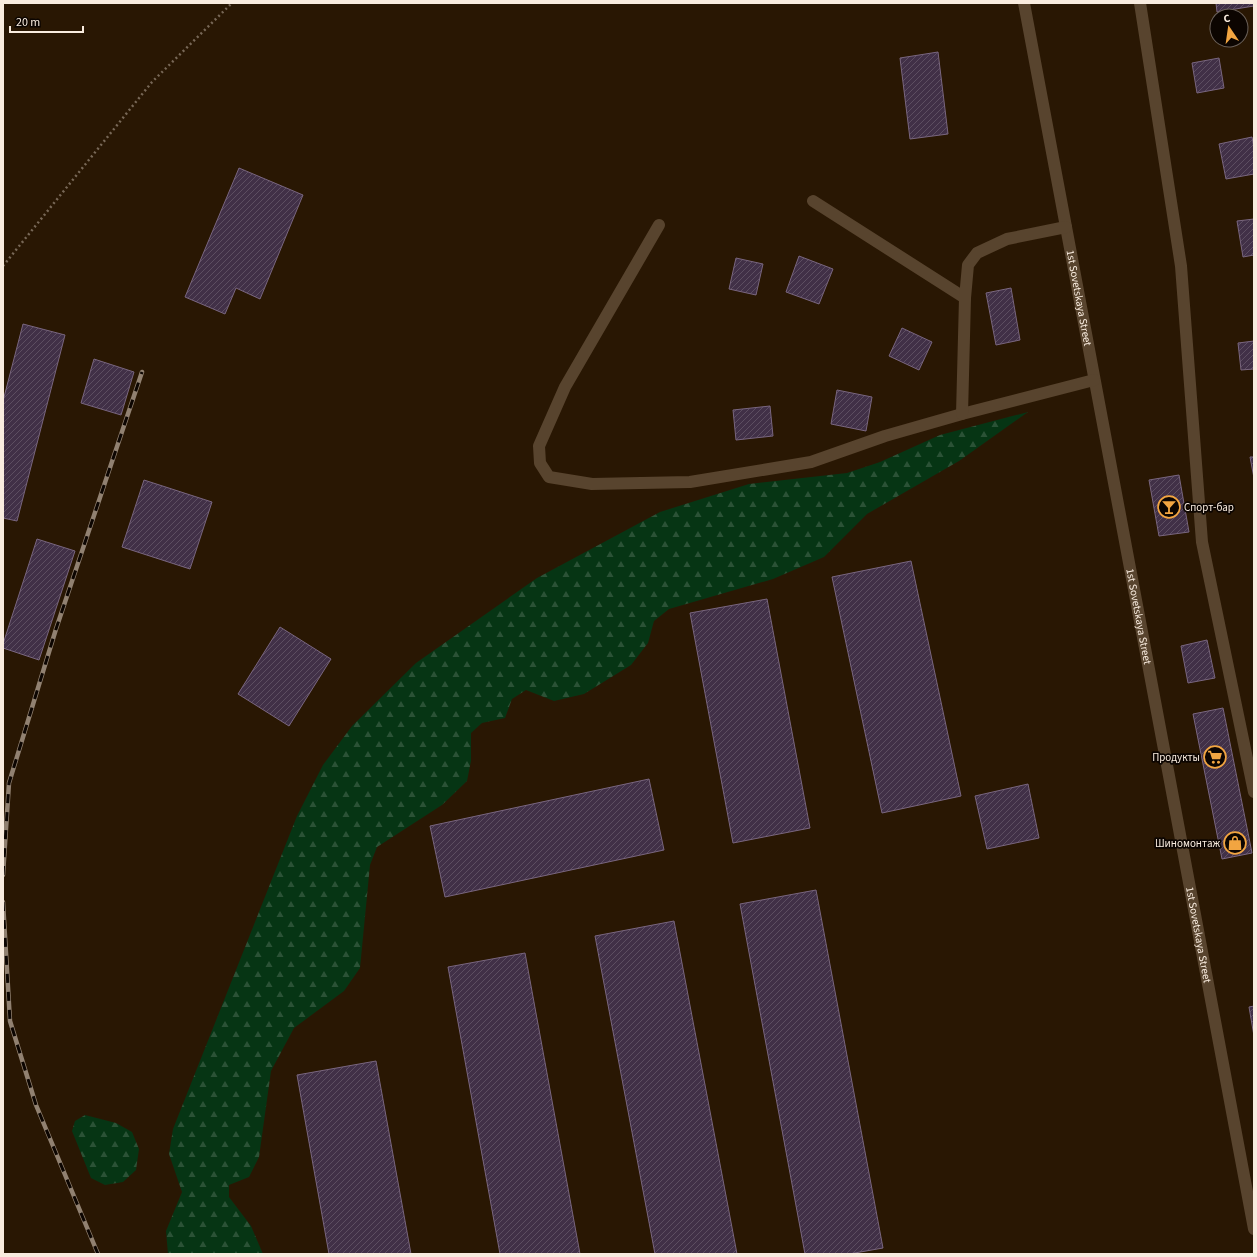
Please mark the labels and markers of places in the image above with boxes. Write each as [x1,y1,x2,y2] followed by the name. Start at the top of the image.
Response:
[1156,494,1182,520] bar icon: Спорт-бар
[1184,500,1234,515] place label: Спорт-бар
[1202,744,1228,770] supermarket icon: Продукты
[1152,750,1200,765] place label: Продукты
[1222,830,1248,856] shop icon: Шиномонтаж
[1155,836,1220,851] place label: Шиномонтаж

